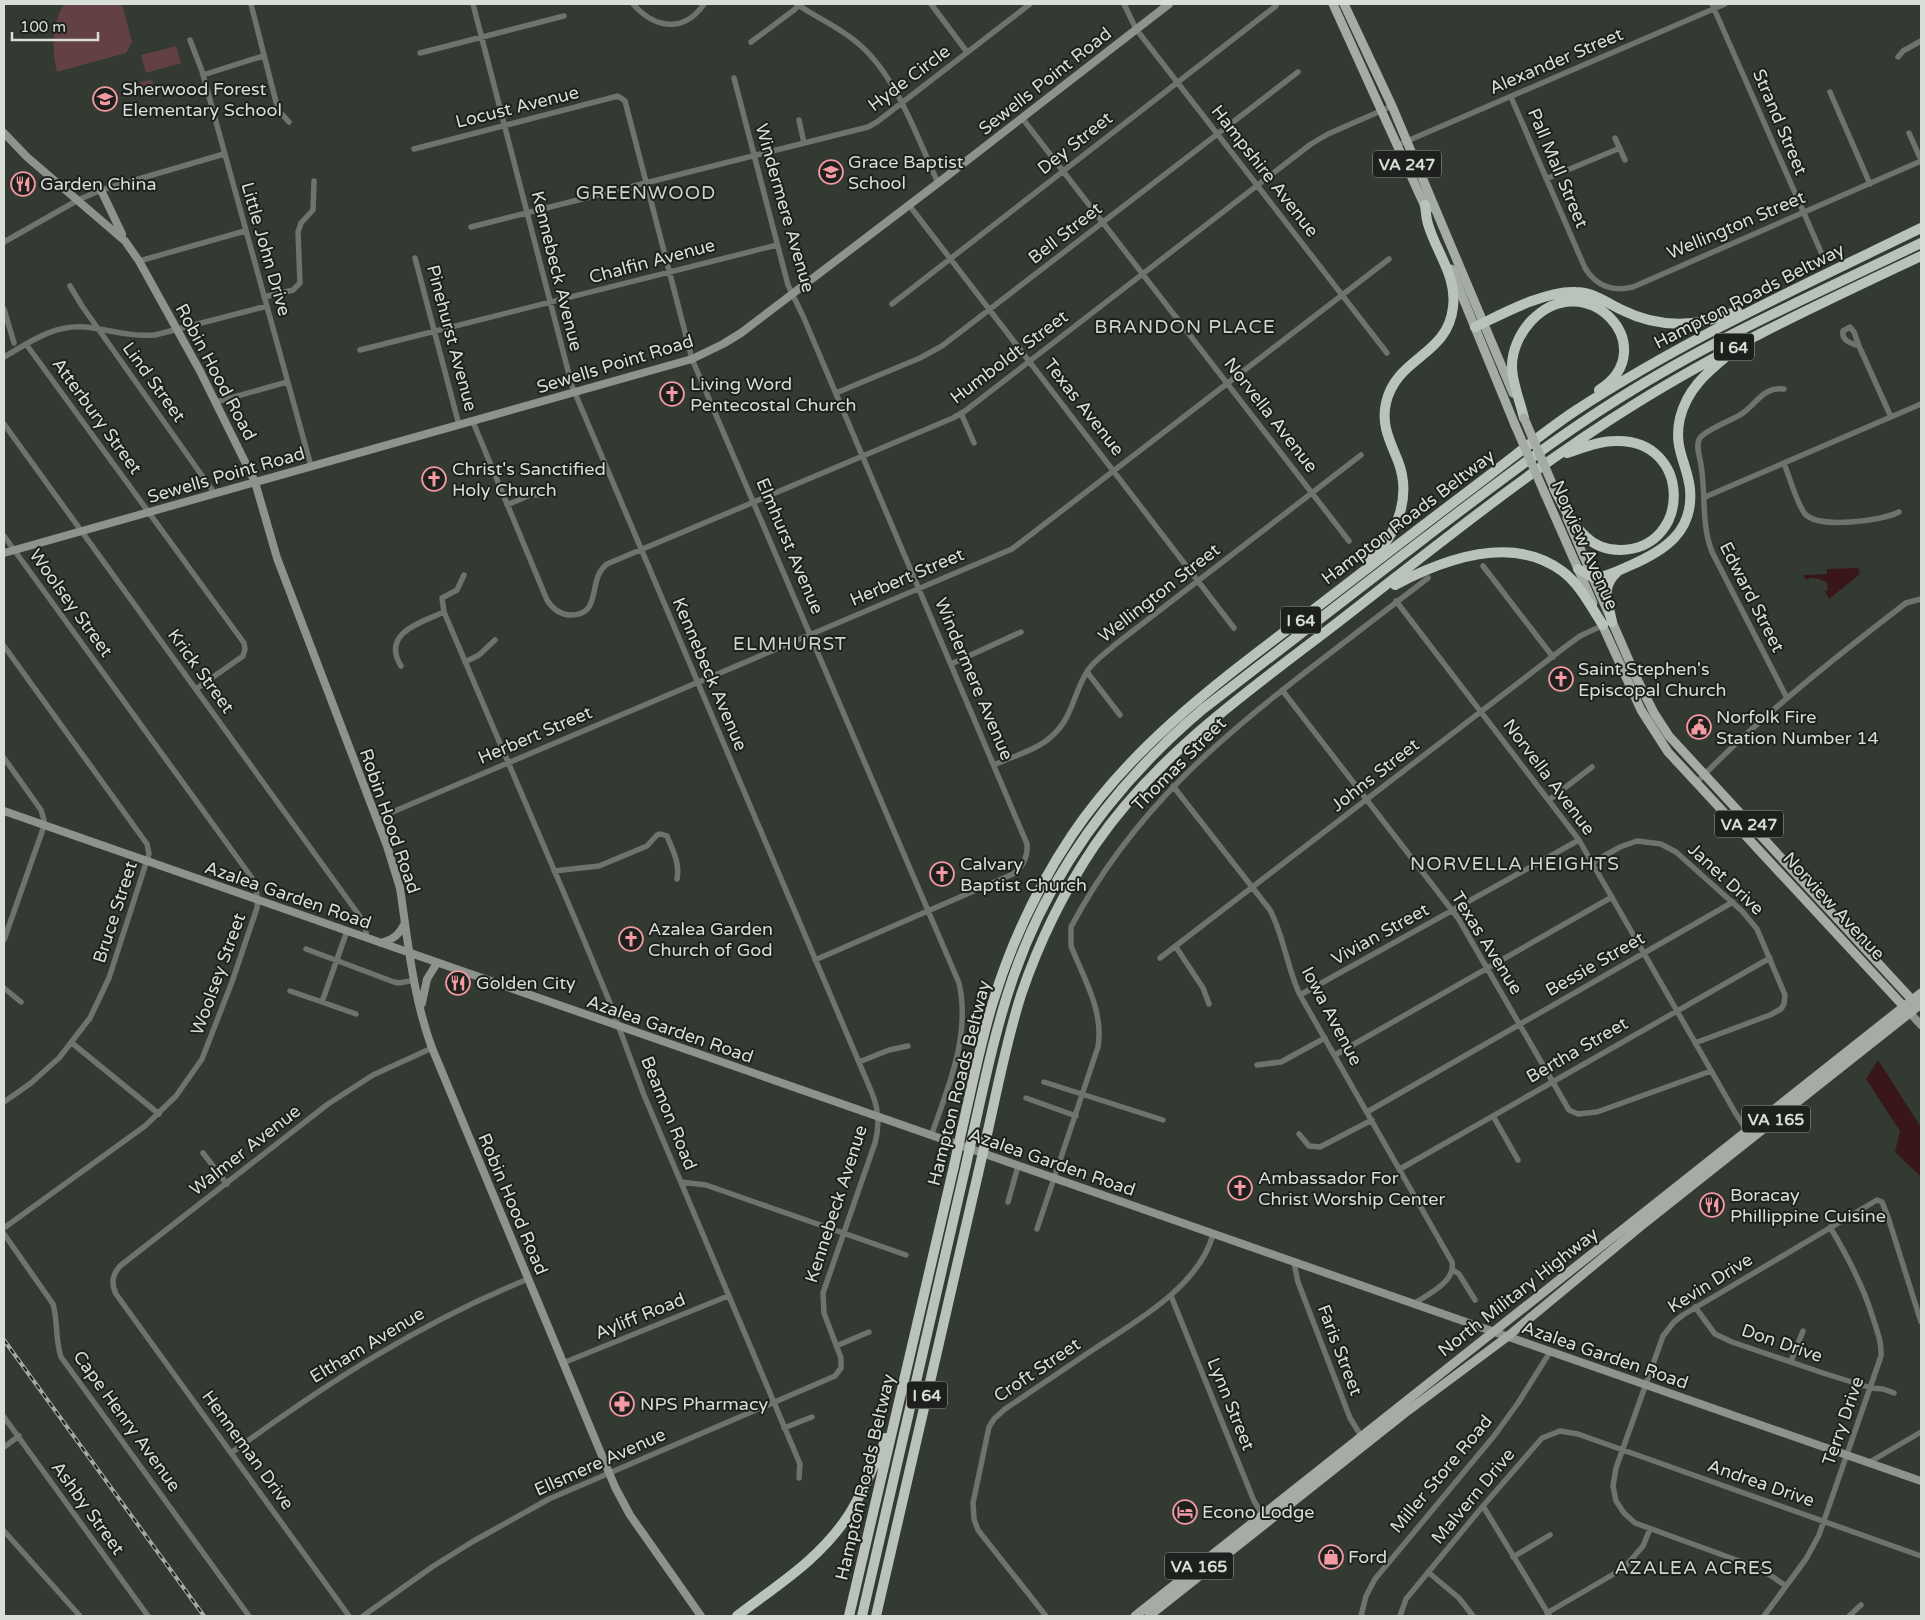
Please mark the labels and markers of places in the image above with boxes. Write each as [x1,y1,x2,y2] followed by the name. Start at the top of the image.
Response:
[122,78,282,121] place label: Sherwood Forest Elementary School
[92,86,118,112] school or university icon: Sherwood Forest Elementary School
[848,151,964,194] place label: Grace Baptist School
[818,159,844,185] school or university icon: Grace Baptist School
[10,171,36,197] restaurant icon: Garden China
[40,173,157,195] place label: Garden China
[690,373,856,416] place label: Living Word Pentecostal Church
[659,381,685,407] church icon: Living Word Pentecostal Church
[452,458,606,501] place label: Christ's Sanctified Holy Church
[421,466,447,492] church icon: Christ's Sanctified Holy Church
[1578,658,1726,701] place label: Saint Stephen's Episcopal Church
[1548,666,1574,692] church icon: Saint Stephen's Episcopal Church
[1716,706,1879,749] place label: Norfolk Fire Station Number 14
[1686,714,1712,740] public building icon: Norfolk Fire Station Number 14
[960,853,1087,896] place label: Calvary Baptist Church
[929,861,955,887] church icon: Calvary Baptist Church
[648,918,773,961] place label: Azalea Garden Church of God
[618,926,644,952] church icon: Azalea Garden Church of God
[445,970,471,996] restaurant icon: Golden City
[476,972,576,994] place label: Golden City
[1258,1167,1445,1210] place label: Ambassador For Christ Worship Center
[1227,1175,1253,1201] church icon: Ambassador For Christ Worship Center
[1730,1184,1886,1227] place label: Boracay Phillippine Cuisine
[1699,1192,1725,1218] restaurant icon: Boracay Phillippine Cuisine
[609,1391,635,1417] pharmacy icon: NPS Pharmacy
[640,1393,769,1415] place label: NPS Pharmacy
[1172,1499,1198,1525] hotel icon: Econo Lodge
[1202,1501,1315,1523] place label: Econo Lodge
[1318,1544,1344,1570] shop icon: Ford
[1348,1546,1387,1568] place label: Ford

